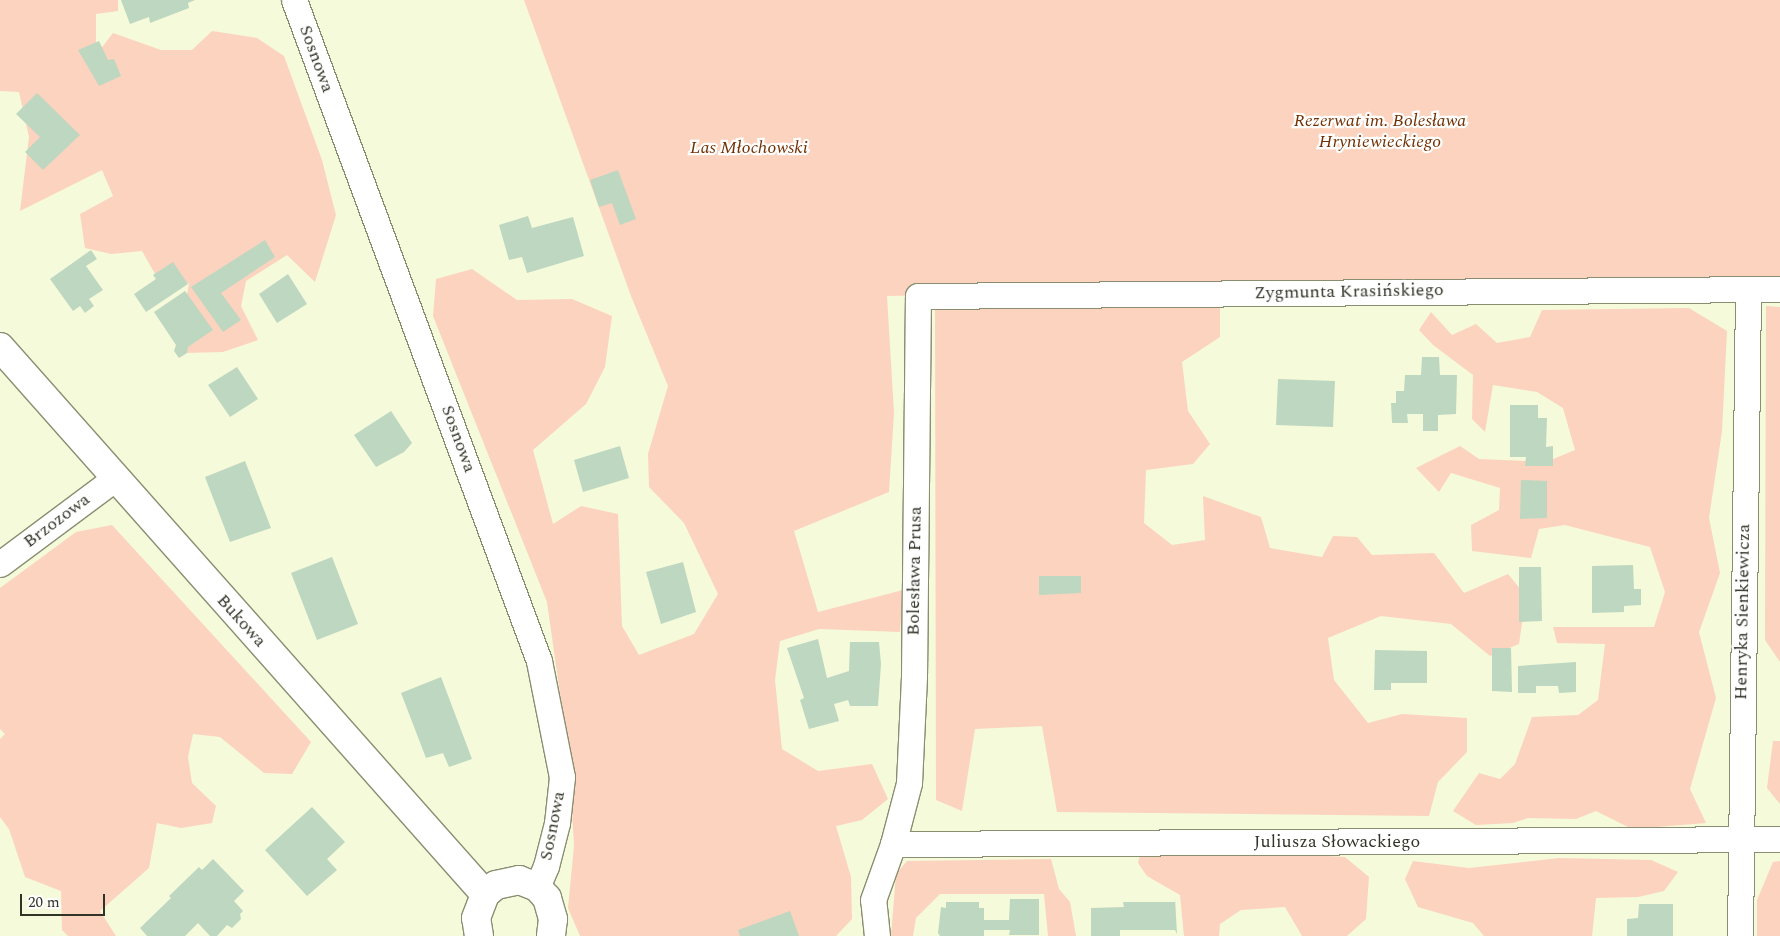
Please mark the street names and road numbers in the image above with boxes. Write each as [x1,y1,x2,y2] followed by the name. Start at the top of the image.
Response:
[294,22,338,96] street label: Sosnowa
[1254,280,1444,304] street label: Zygmunta Krasińskiego
[436,402,480,476] street label: Sosnowa
[20,489,94,553] street label: Brzozowa
[903,506,927,636] street label: Bolesława Prusa
[1731,524,1755,700] street label: Henryka Sienkiewicza
[212,590,270,652] street label: Bukowa
[536,790,570,862] street label: Sosnowa
[1254,831,1420,853] street label: Juliusza Słowackiego

